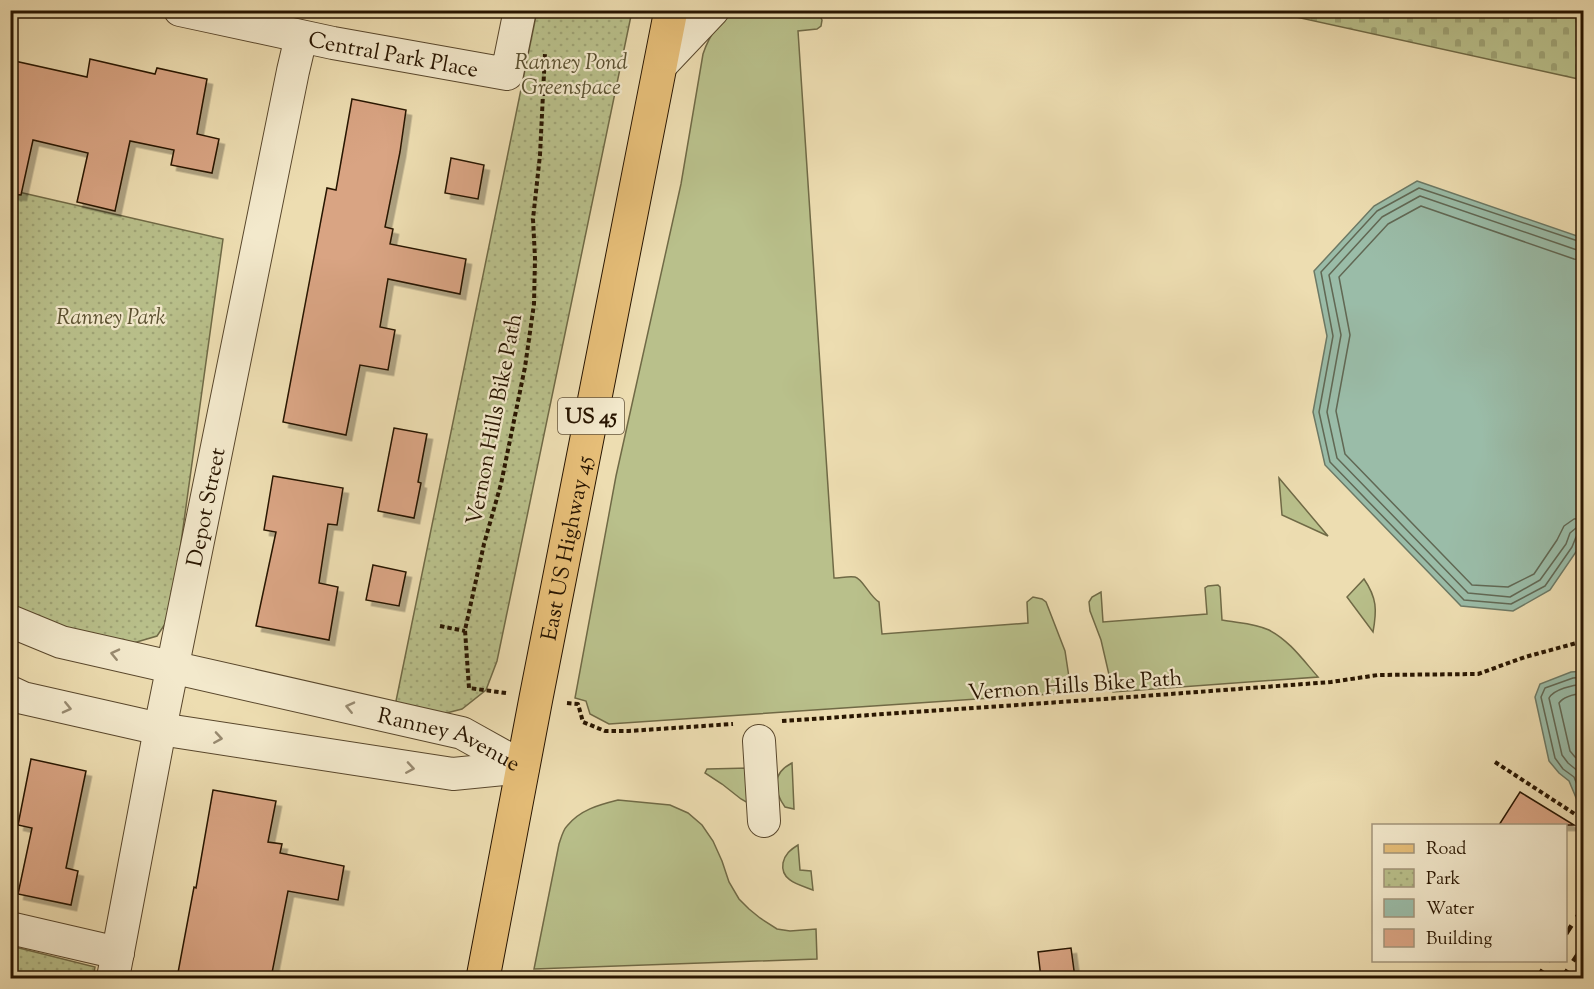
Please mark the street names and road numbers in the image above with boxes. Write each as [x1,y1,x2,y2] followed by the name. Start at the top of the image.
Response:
[305,25,481,88] street label: Central Park Place
[460,311,532,528] street label: Vernon Hills Bike Path
[558,398,624,434] road number: US 45
[180,445,236,570] street label: Depot Street
[535,453,602,644] street label: East US Highway 45
[967,664,1184,710] street label: Vernon Hills Bike Path
[374,701,525,781] street label: Ranney Avenue

